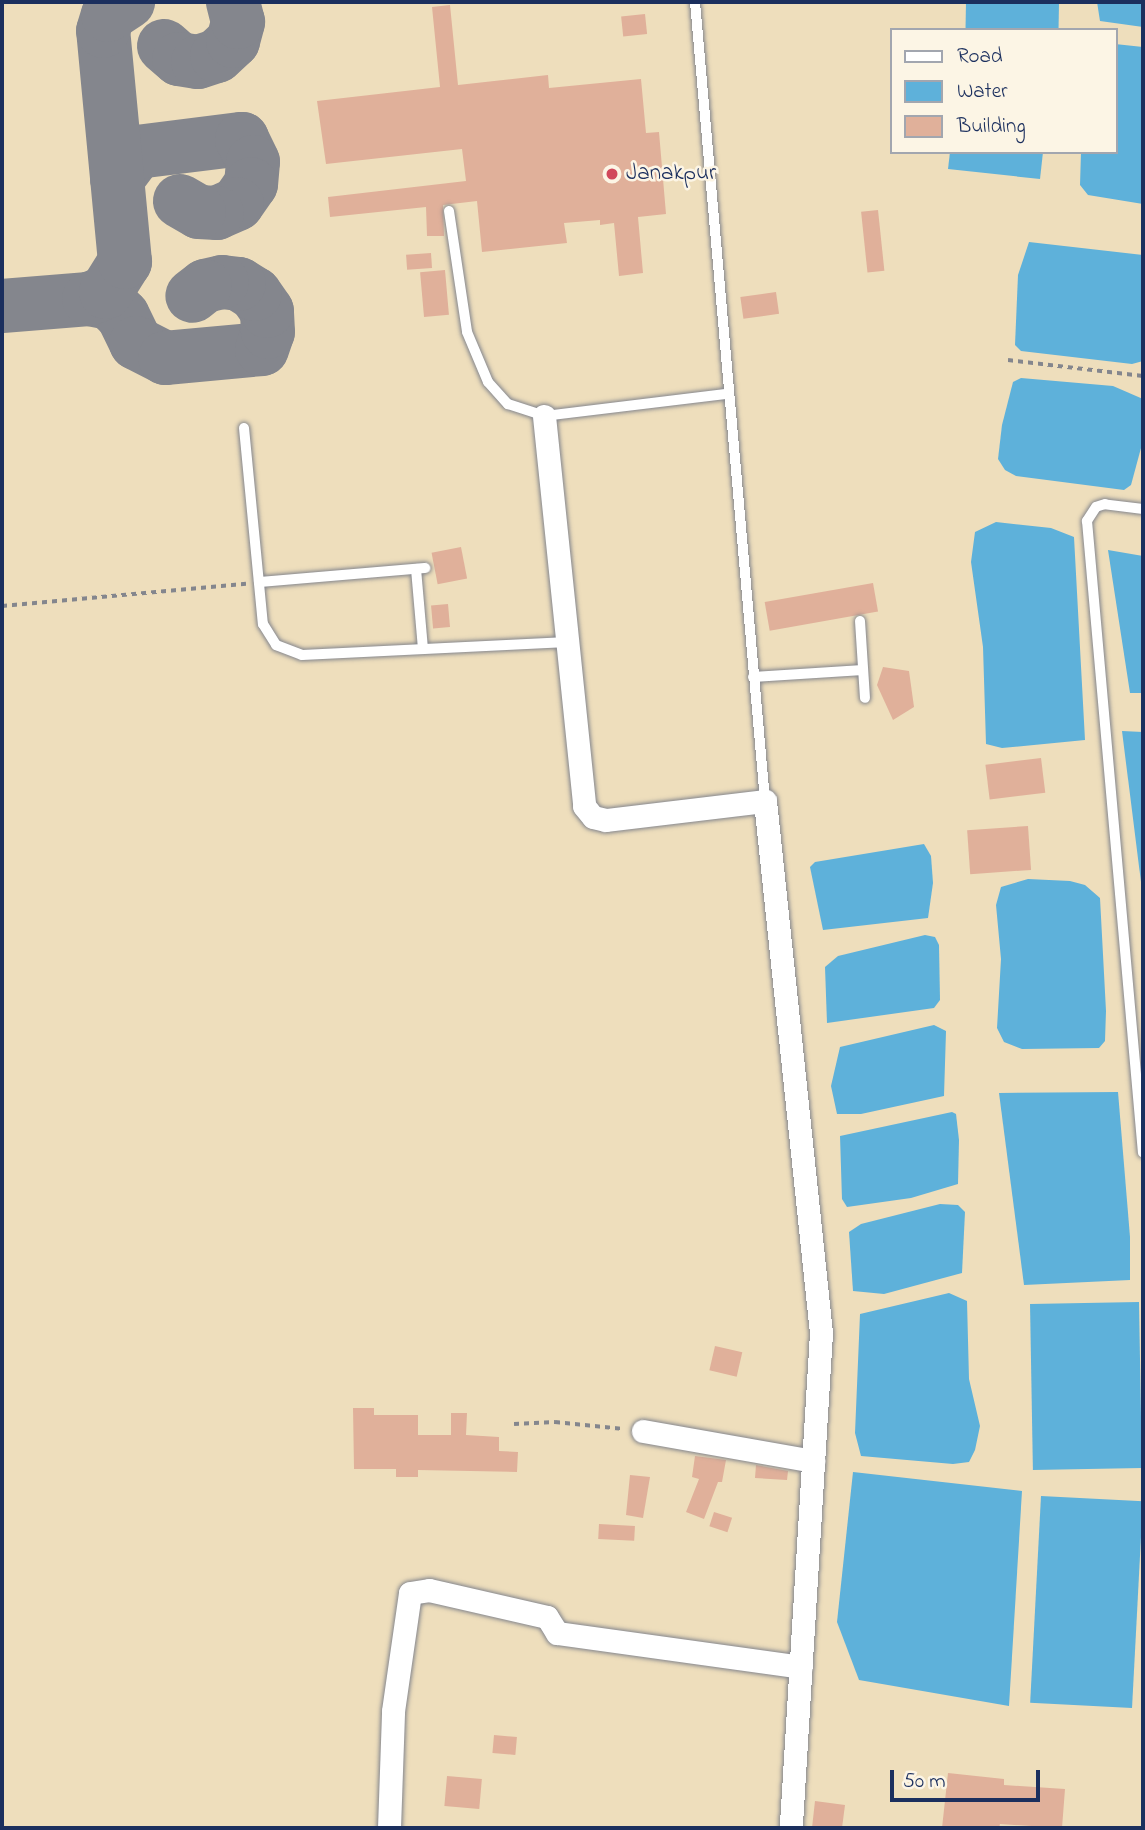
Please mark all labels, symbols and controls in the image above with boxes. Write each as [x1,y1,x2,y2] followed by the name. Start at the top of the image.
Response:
[890,28,1117,154] legend
[957,42,1003,72] text: Road
[957,77,1008,107] text: Water
[957,112,1026,142] text: Building
[626,160,716,188] place label: Janakpur
[604,166,620,182] marker: Janakpur
[893,1756,1044,1800] scale bar
[903,1767,946,1797] text: 50 m

